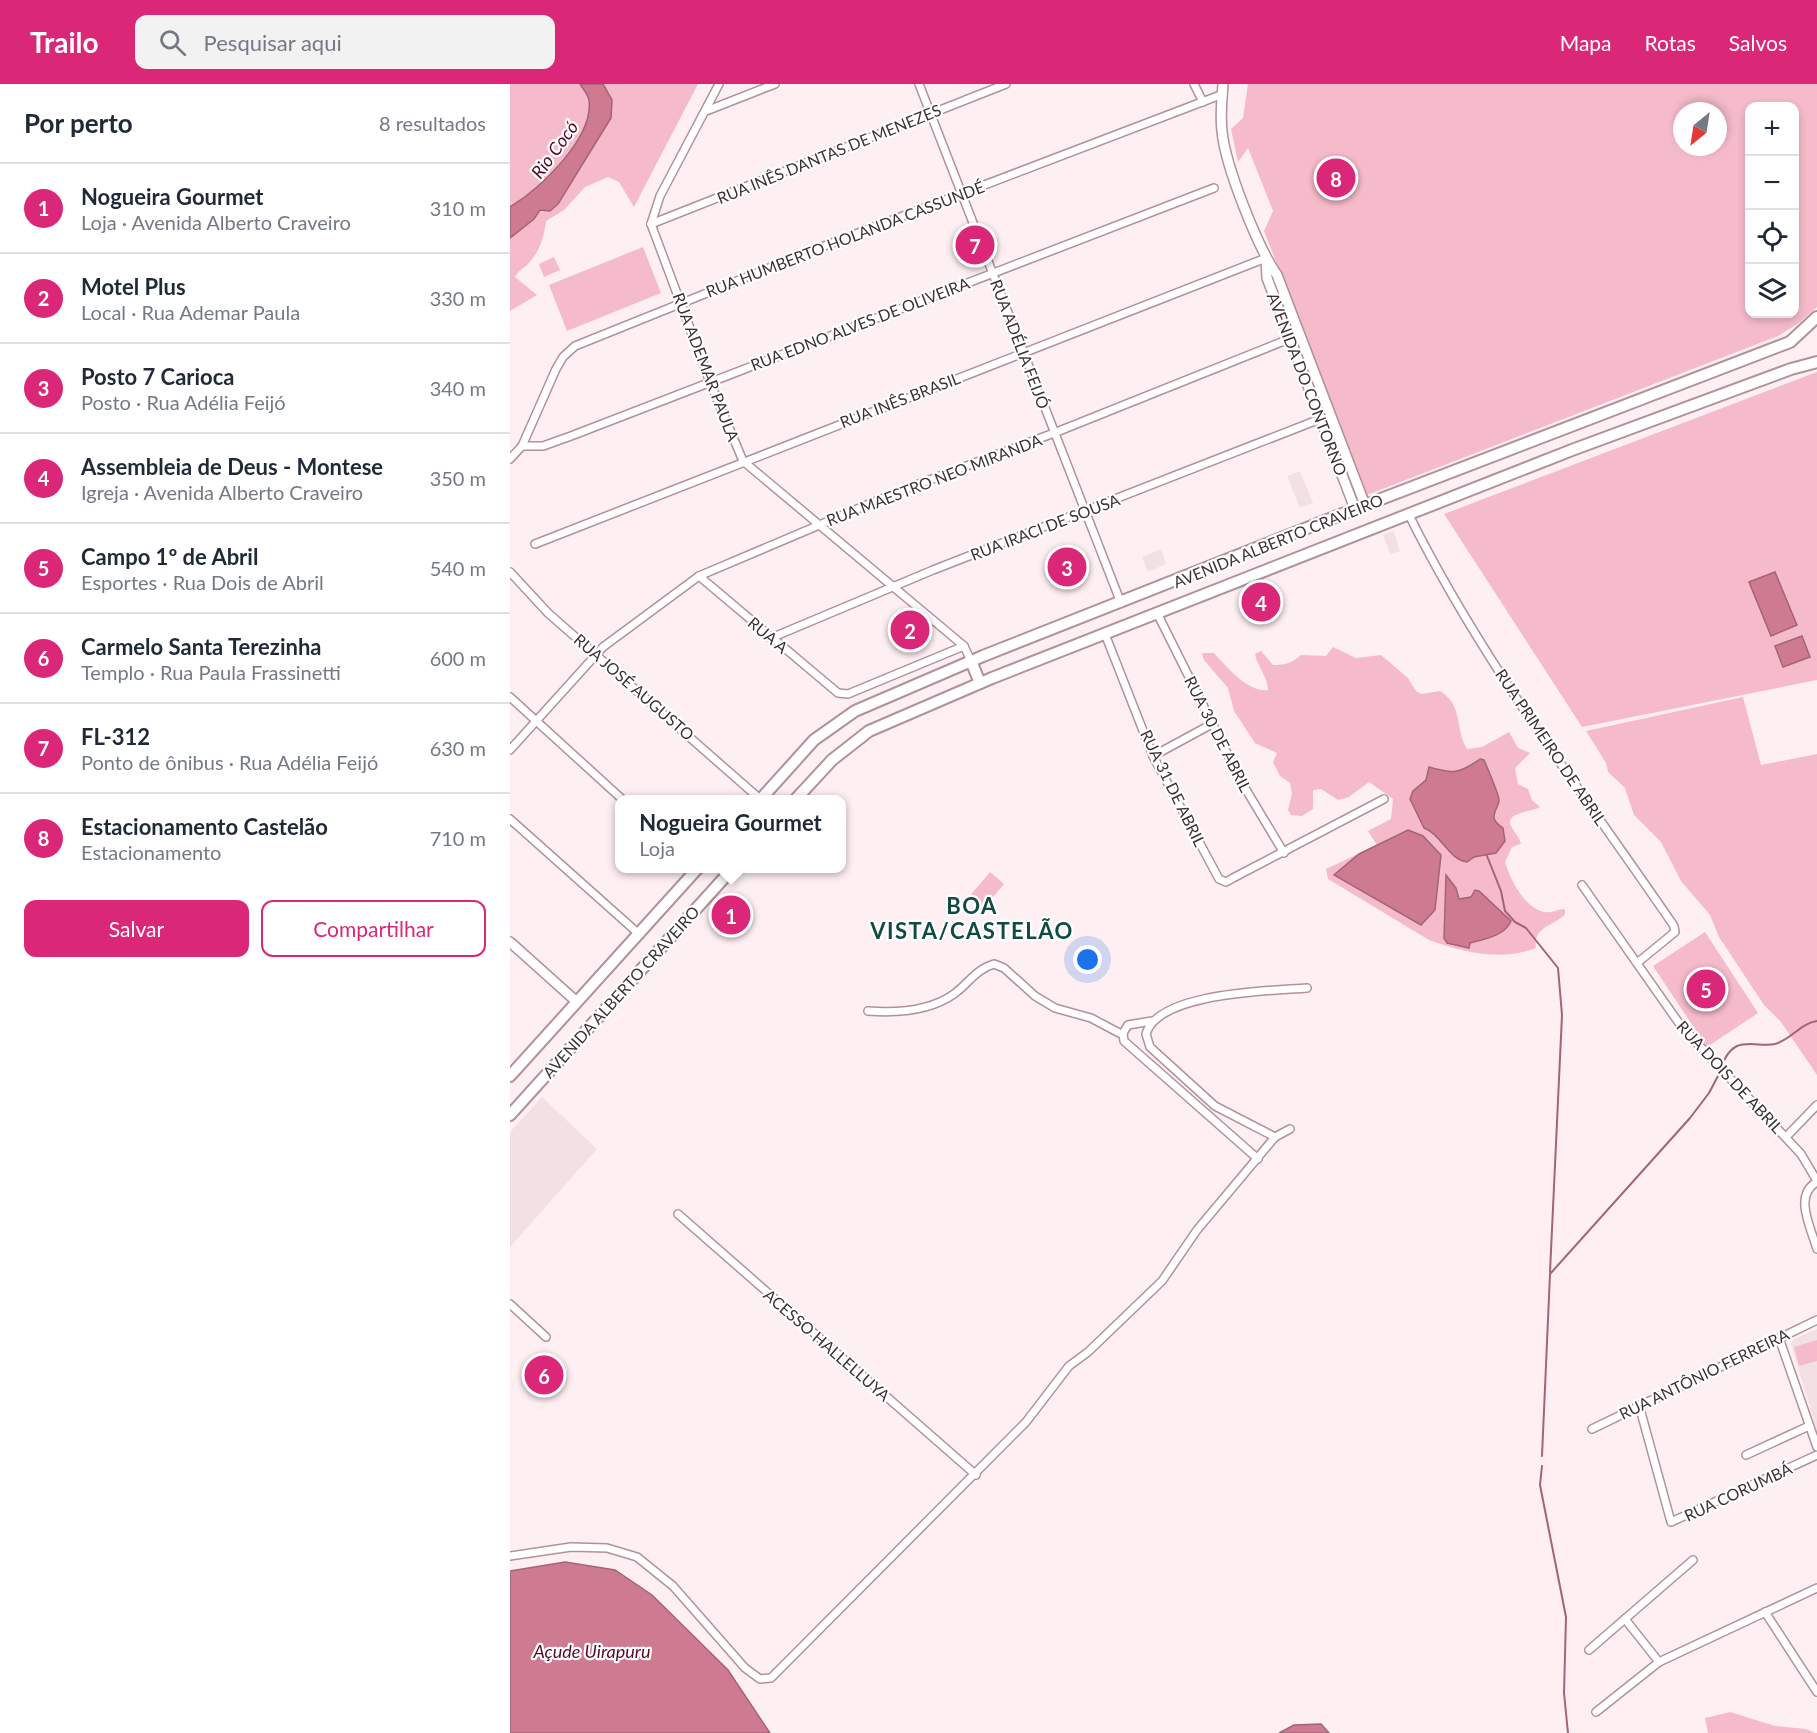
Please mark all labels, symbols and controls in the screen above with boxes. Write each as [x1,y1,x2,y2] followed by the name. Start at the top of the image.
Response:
[135,15,555,69] search box
[30,25,99,59] text: Trailo
[156,26,189,59] icon: search
[204,29,342,56] text: Pesquisar aqui
[1560,30,1612,55] text: Mapa
[1645,30,1696,55] text: Rotas
[1729,30,1787,55] text: Salvos
[714,100,944,207] street label: RUA INÊS DANTAS DE MENEZES
[1673,102,1727,156] north arrow
[1745,102,1799,318] map controls
[1745,102,1799,156] button: +
[24,107,133,139] text: Por perto
[379,111,486,135] text: 8 resultados
[526,116,582,182] water label: Rio Cocó
[1316,156,1356,200] pin: 8
[1745,156,1799,210] button: −
[703,177,987,301] street label: RUA HUMBERTO HOLANDA CASSUNDÉ
[81,183,263,210] text: Nogueira Gourmet
[38,196,49,220] text: 1
[430,196,486,220] text: 310 m
[81,210,351,234] text: Loja · Avenida Alberto Craveiro
[1745,210,1799,264] button: locate
[956,222,994,268] pin: 7
[1745,264,1799,318] button: layers
[81,273,186,300] text: Motel Plus
[748,273,972,374] street label: RUA EDNO ALVES DE OLIVEIRA
[987,276,1054,411] street label: RUA ADÉLIA FEIJÓ
[38,286,49,310] text: 2
[430,286,486,310] text: 330 m
[669,290,744,444] street label: RUA ADEMAR PAULA
[1264,290,1351,478] street label: AVENIDA DO CONTORNO
[81,300,300,324] text: Local · Rua Ademar Paula
[81,363,235,390] text: Posto 7 Carioca
[837,368,963,431] street label: RUA INÊS BRASIL
[38,376,49,400] text: 3
[430,376,486,400] text: 340 m
[81,390,286,414] text: Posto · Rua Adélia Feijó
[824,430,1044,529] street label: RUA MAESTRO NEO MIRANDA
[81,453,383,480] text: Assembleia de Deus - Montese
[38,466,49,490] text: 4
[430,466,486,490] text: 350 m
[81,480,363,504] text: Igreja · Avenida Alberto Craveiro
[968,489,1122,564] street label: RUA IRACI DE SOUSA
[1170,490,1386,591] street label: AVENIDA ALBERTO CRAVEIRO
[81,543,258,570] text: Campo 1º de Abril
[1048,544,1086,590] pin: 3
[38,556,49,580] text: 5
[430,556,486,580] text: 540 m
[81,570,324,594] text: Esportes · Rua Dois de Abril
[1242,580,1281,624] pin: 4
[890,608,930,652] pin: 2
[745,613,792,657] street label: RUA A
[570,629,698,744] street label: RUA JOSÉ AUGUSTO
[81,633,322,660] text: Carmelo Santa Terezinha
[38,646,49,670] text: 6
[430,646,486,670] text: 600 m
[81,660,341,684] text: Templo · Rua Paula Frassinetti
[1492,665,1611,828] street label: RUA PRIMEIRO DE ABRIL
[1181,673,1256,795] street label: RUA 30 DE ABRIL
[81,723,150,750] text: FL-312
[1137,726,1210,849] street label: RUA 31 DE ABRIL
[38,736,49,760] text: 7
[430,736,486,760] text: 630 m
[81,750,378,774] text: Ponto de ônibus · Rua Adélia Feijó
[615,795,846,873] popup
[639,809,822,836] text: Nogueira Gourmet
[81,813,328,840] text: Estacionamento Castelão
[38,826,49,850] text: 8
[430,826,486,850] text: 710 m
[639,836,675,860] text: Loja
[81,840,221,864] text: Estacionamento
[712,892,750,938] pin: 1
[869,892,1074,944] district label: BOA VISTA/CASTELÃO
[24,900,249,957] button: Salvar
[261,900,486,957] button: Compartilhar
[538,902,703,1081] street label: AVENIDA ALBERTO CRAVEIRO
[1073,945,1102,974] your location
[1686,966,1726,1012] pin: 5
[1673,1016,1787,1137] street label: RUA DOIS DE ABRIL
[760,1285,894,1405] street label: ACESSO HALLELLUYA
[1616,1324,1792,1423] street label: RUA ANTÔNIO FERREIRA
[525,1352,564,1398] pin: 6
[1681,1458,1795,1525] street label: RUA CORUMBÁ
[532,1640,651,1662] water label: Açude Uirapuru

